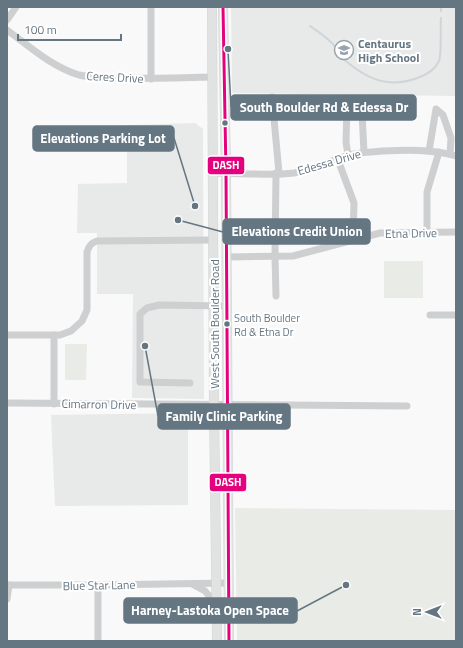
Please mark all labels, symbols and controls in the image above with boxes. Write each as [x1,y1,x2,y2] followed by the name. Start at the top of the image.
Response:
[18,16,121,42] scale bar
[24,20,57,39] text: 100 m
[358,34,419,67] place label: Centaurus High School
[333,39,355,61] school or university icon: Centaurus High School
[86,66,144,88] street label: Ceres Drive
[231,95,416,120] callout: South Boulder Rd & Edessa Dr
[240,97,409,117] text: South Boulder Rd & Edessa Dr
[220,118,230,128] unlabelled marker
[33,126,174,151] callout: Elevations Parking Lot
[40,128,166,148] text: Elevations Parking Lot
[295,144,363,180] street label: Edessa Drive
[207,156,245,175] line badge: DASH
[213,157,239,173] text: DASH
[223,219,370,244] callout: Elevations Credit Union
[231,221,363,241] text: Elevations Credit Union
[385,223,437,243] street label: Etna Drive
[205,259,224,389] street label: West South Boulder Road
[234,310,300,340] place label: South Boulder Rd & Etna Dr
[222,319,232,329] marker: South Boulder Rd & Etna Dr
[61,394,137,414] street label: Cimarron Drive
[158,404,290,429] callout: Family Clinic Parking
[166,406,282,426] text: Family Clinic Parking
[209,473,247,492] line badge: DASH
[215,474,241,490] text: DASH
[62,575,136,595] street label: Blue Star Lane
[407,592,447,632] north arrow
[124,598,297,623] callout: Harney-Lastoka Open Space
[131,600,289,620] text: Harney-Lastoka Open Space
[409,608,425,616] text: N

